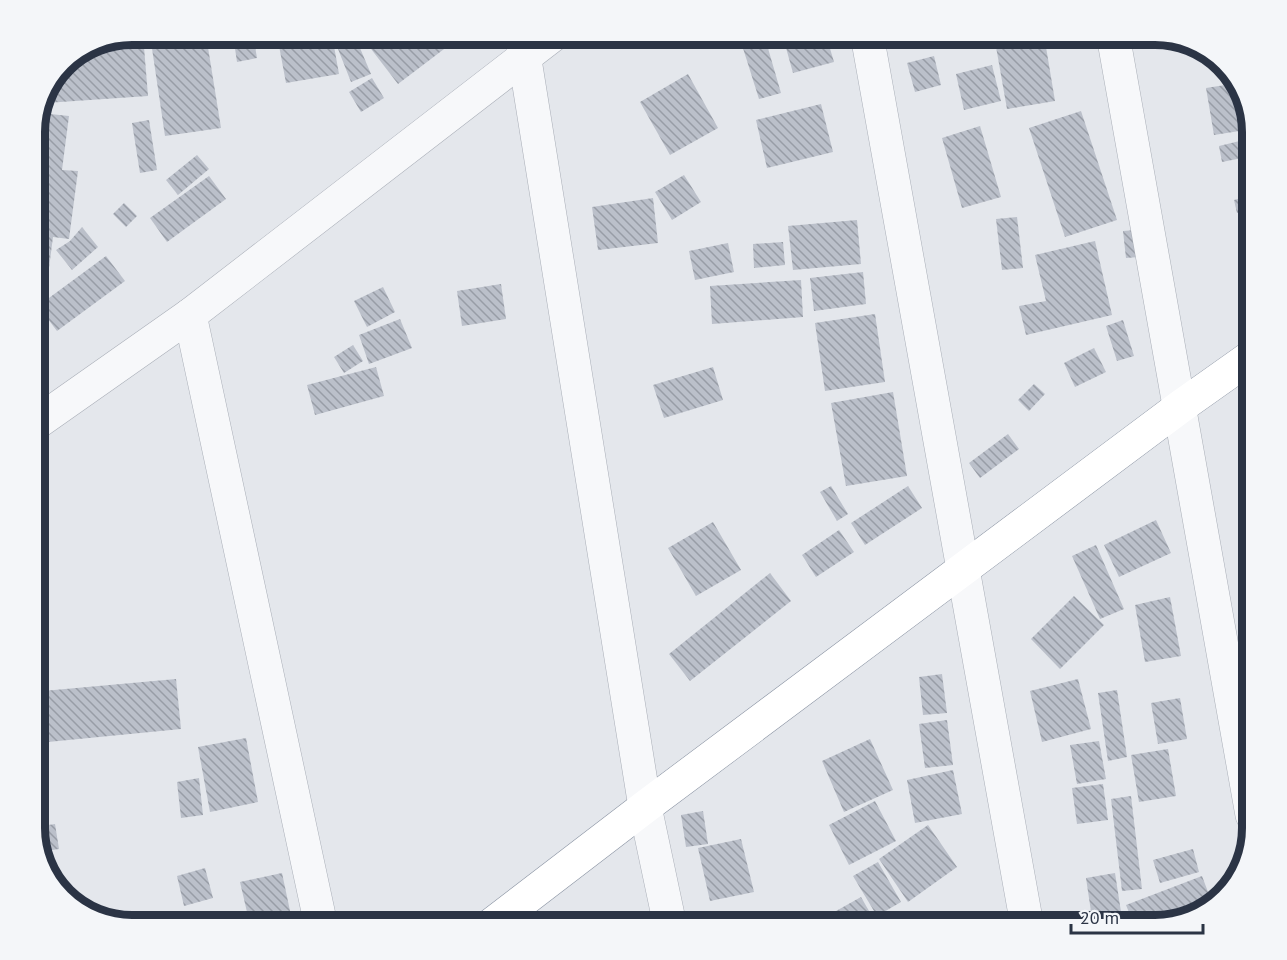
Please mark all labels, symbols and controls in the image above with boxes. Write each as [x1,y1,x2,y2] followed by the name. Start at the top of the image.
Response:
[1071,897,1203,935] scale bar
[1080,906,1119,929] text: 20 m

